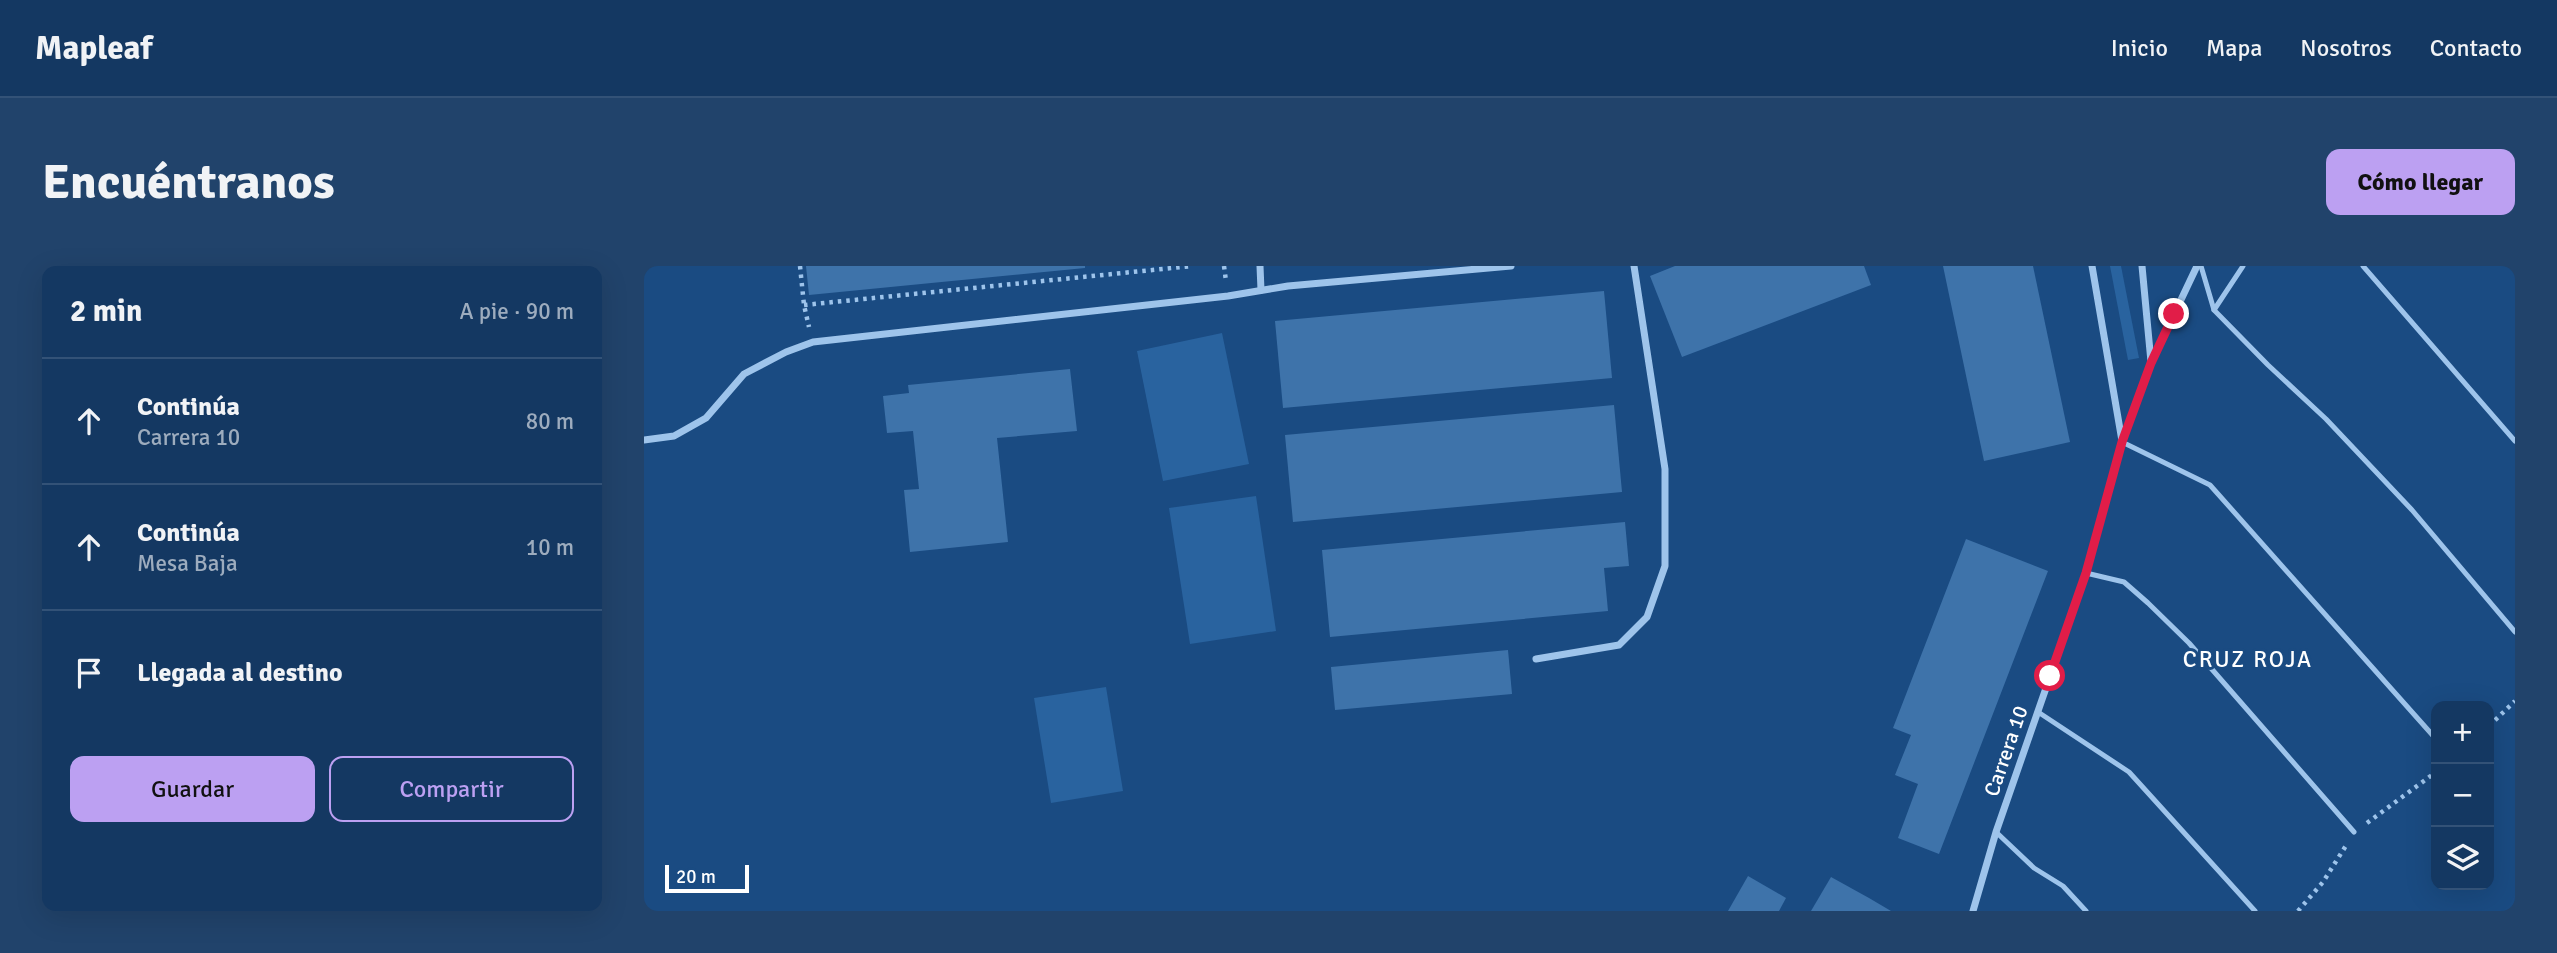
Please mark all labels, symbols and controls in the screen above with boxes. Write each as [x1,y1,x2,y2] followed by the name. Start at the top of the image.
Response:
[35,28,152,69] text: Mapleaf
[2111,33,2168,63] text: Inicio
[2206,33,2262,63] text: Mapa
[2300,33,2392,63] text: Nosotros
[2430,33,2522,63] text: Contacto
[2326,149,2515,215] button: Cómo llegar
[42,152,335,212] text: Encuéntranos
[70,293,142,330] text: 2 min
[460,297,574,326] text: A pie · 90 m
[2158,298,2189,329] route end
[137,391,240,423] text: Continúa
[70,402,108,440] icon: ahead
[526,407,574,436] text: 80 m
[137,423,240,452] text: Carrera 10
[137,517,240,549] text: Continúa
[70,528,108,566] icon: ahead
[526,533,574,562] text: 10 m
[137,549,238,578] text: Mesa Baja
[2183,645,2313,674] district label: CRUZ ROJA
[70,654,108,692] icon: arrive
[137,657,343,689] text: Llegada al destino
[2034,660,2065,691] route start
[2431,701,2494,890] map controls
[2431,701,2494,764] button: +
[1978,702,2034,800] street label: Carrera 10
[70,756,315,822] button: Guardar
[329,756,574,822] button: Compartir
[2431,764,2494,827] button: −
[2431,827,2494,890] button: layers
[665,862,749,894] scale bar
[676,865,716,889] text: 20 m

